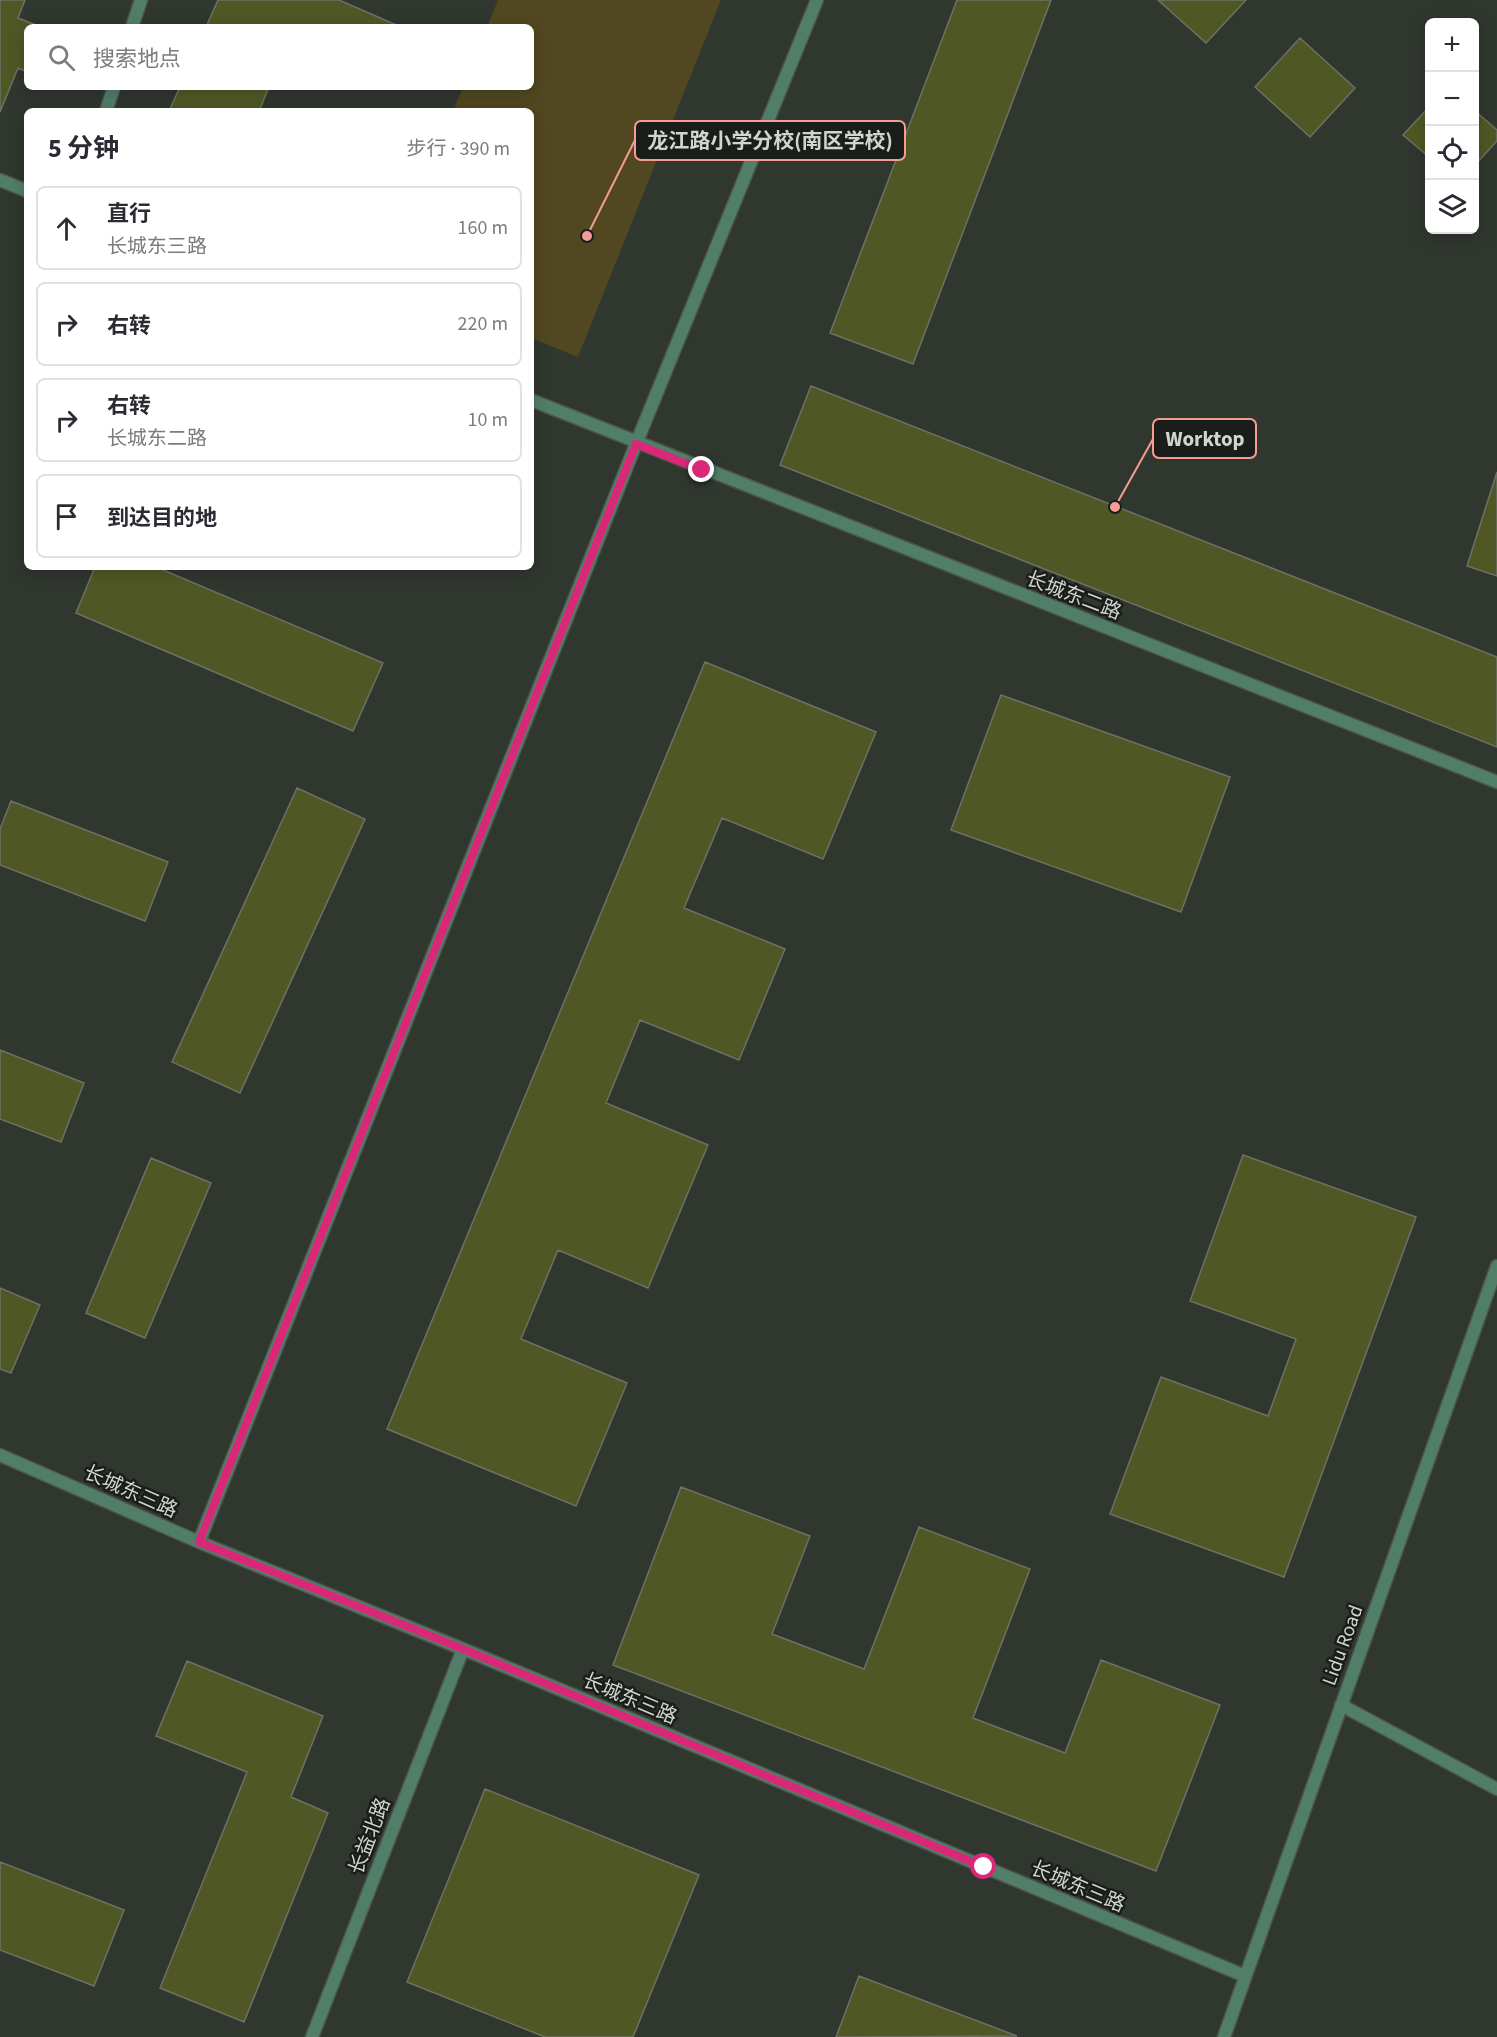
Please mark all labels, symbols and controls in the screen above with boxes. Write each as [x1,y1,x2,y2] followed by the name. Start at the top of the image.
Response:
[1425,18,1479,234] map controls
[1425,18,1479,72] button: +
[24,24,534,90] search box
[45,41,78,74] icon: search
[93,43,181,75] text: 搜索地点
[1425,72,1479,126] button: −
[635,121,905,160] callout: 龙江路小学分校(南区学校)
[647,126,893,156] text: 龙江路小学分校(南区学校)
[1425,126,1479,180] button: locate
[48,130,119,167] text: 5 分钟
[407,135,510,163] text: 步行 · 390 m
[1425,180,1479,234] button: layers
[107,198,151,230] text: 直行
[50,212,83,245] icon: ahead
[458,214,508,242] text: 160 m
[107,233,207,261] text: 长城东三路
[50,308,83,341] icon: right
[107,310,151,342] text: 右转
[458,310,508,338] text: 220 m
[107,390,151,422] text: 右转
[50,404,83,437] icon: right
[468,406,508,434] text: 10 m
[1153,419,1256,458] callout: Worktop
[1165,424,1245,454] text: Worktop
[107,425,207,453] text: 长城东二路
[688,456,714,482] route end
[50,500,83,533] icon: arrive
[107,502,217,534] text: 到达目的地
[1022,565,1125,627] street label: 长城东二路
[79,1459,182,1525] street label: 长城东三路
[1315,1601,1370,1689] street label: Lidu Road
[578,1666,681,1731] street label: 长城东三路
[343,1794,397,1879] street label: 长益北路
[970,1853,996,1879] route start
[1026,1854,1129,1919] street label: 长城东三路

